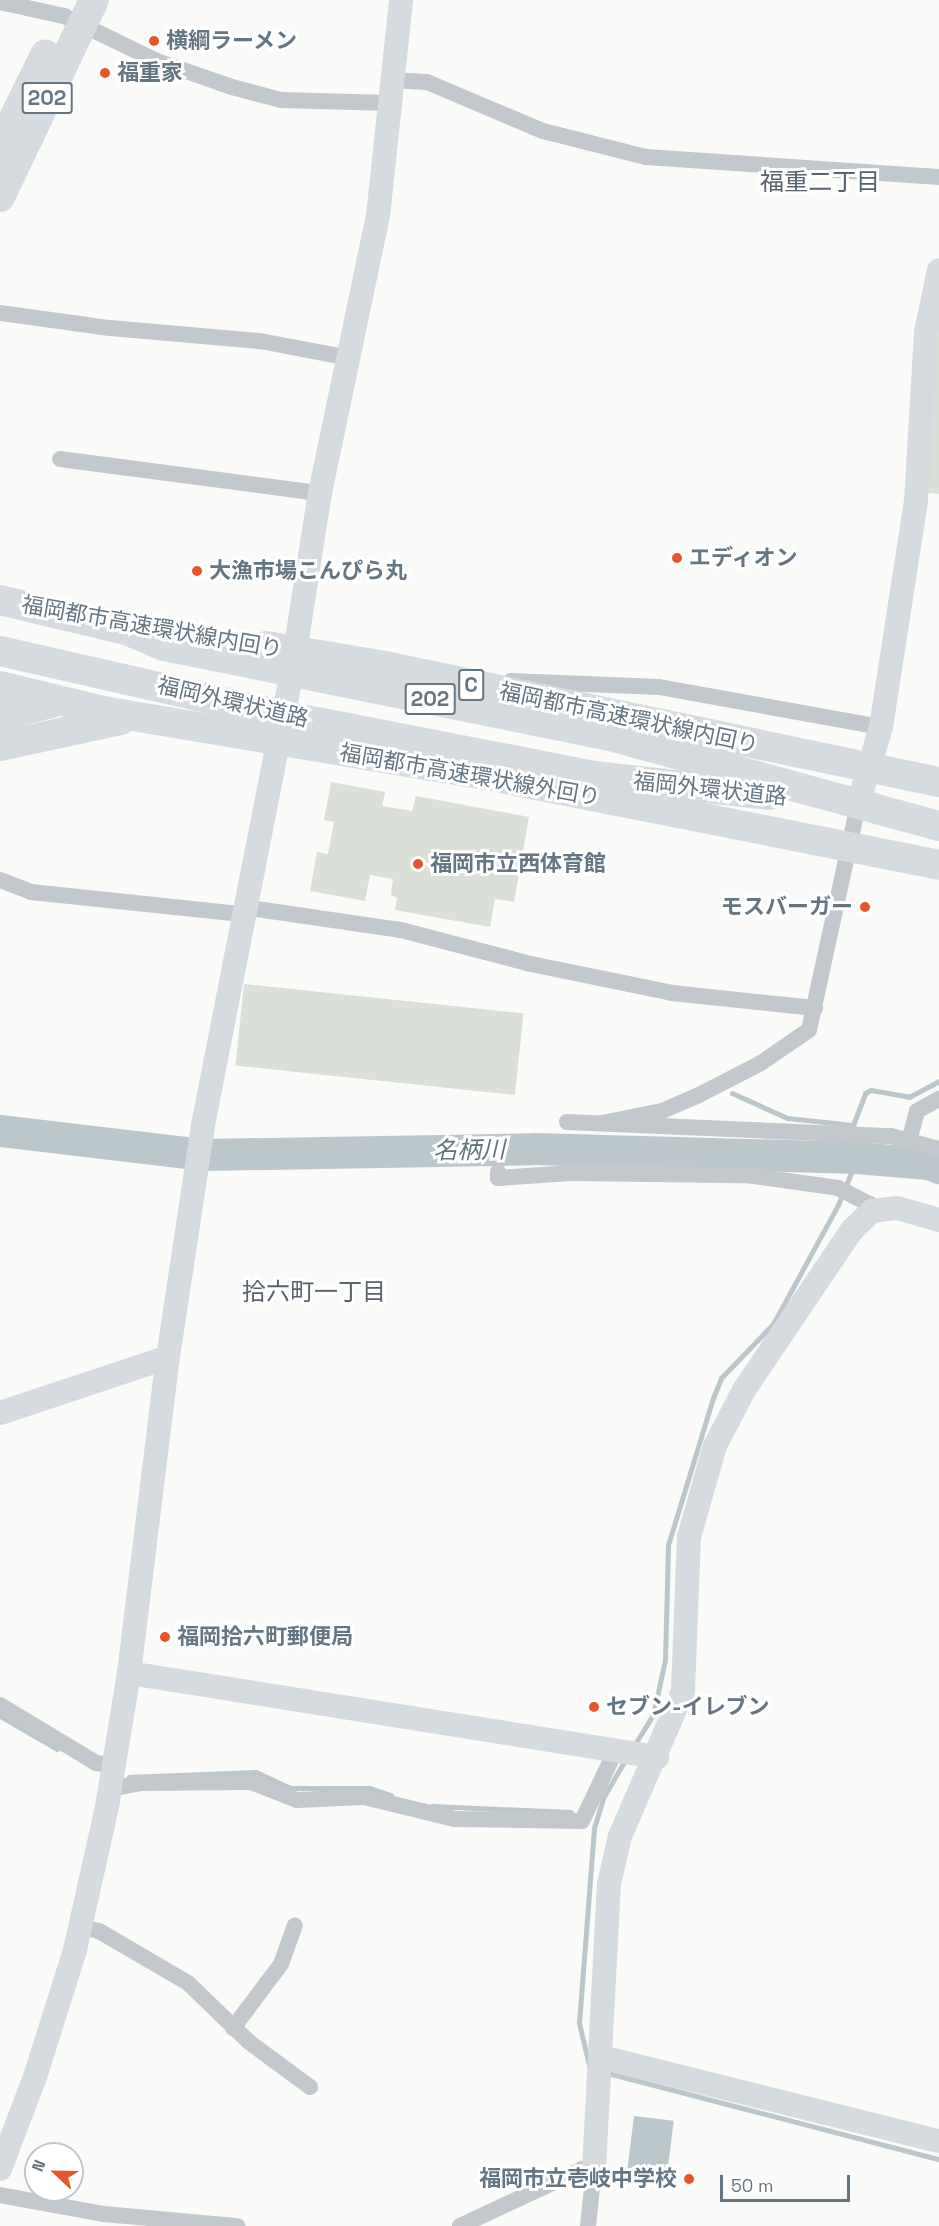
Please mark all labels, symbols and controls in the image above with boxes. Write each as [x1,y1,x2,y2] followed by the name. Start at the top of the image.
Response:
[166,28,298,54] place label: 横綱ラーメン
[147,34,161,48] marker: 横綱ラーメン
[117,60,183,86] place label: 福重家
[98,66,112,80] marker: 福重家
[22,80,72,116] road number: 202
[760,168,880,196] district label: 福重二丁目
[689,545,799,571] place label: エディオン
[670,551,684,565] marker: エディオン
[209,558,407,584] place label: 大漁市場こんぴら丸
[190,564,204,578] marker: 大漁市場こんぴら丸
[20,591,284,663] street label: 福岡都市高速環状線内回り
[458,667,484,703] road number: C
[155,672,311,732] street label: 福岡外環状道路
[497,678,761,758] street label: 福岡都市高速環状線内回り
[404,681,456,717] road number: 202
[338,739,602,811] street label: 福岡都市高速環状線外回り
[632,768,788,810] street label: 福岡外環状道路
[430,851,606,877] place label: 福岡市立西体育館
[411,857,425,871] marker: 福岡市立西体育館
[721,894,853,920] place label: モスバーガー
[858,900,872,914] marker: モスバーガー
[433,1135,505,1165] water label: 名柄川
[242,1278,386,1306] district label: 拾六町一丁目
[177,1624,353,1650] place label: 福岡拾六町郵便局
[158,1630,172,1644] marker: 福岡拾六町郵便局
[606,1694,770,1720] place label: セブン-イレブン
[587,1700,601,1714] marker: セブン-イレブン
[24,2142,84,2202] north arrow
[27,2157,50,2175] text: N
[723,2163,854,2201] scale bar
[479,2166,677,2192] place label: 福岡市立壱岐中学校
[682,2172,696,2186] marker: 福岡市立壱岐中学校
[731,2174,773,2197] text: 50 m

